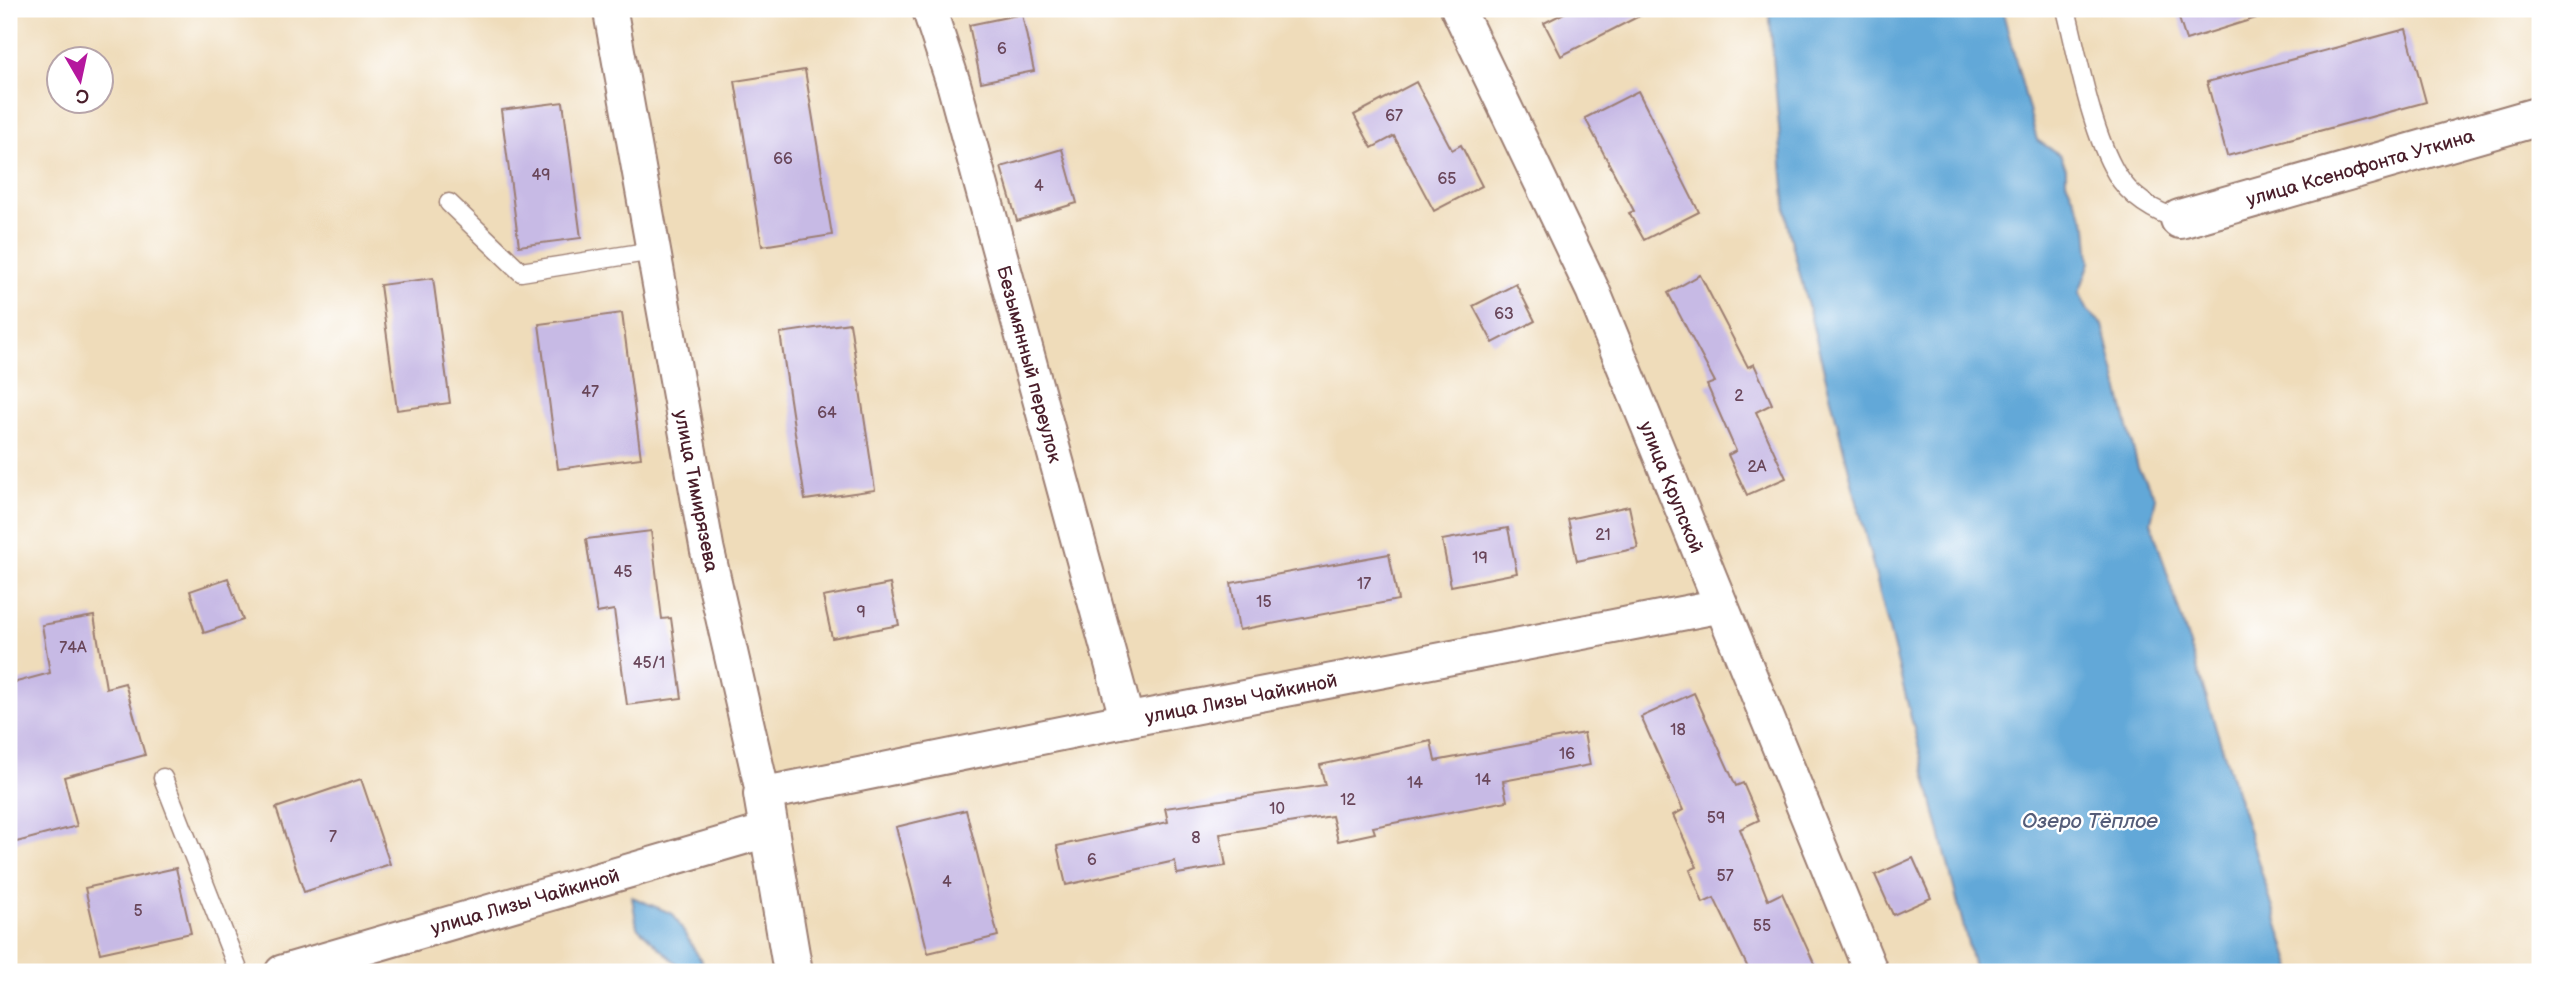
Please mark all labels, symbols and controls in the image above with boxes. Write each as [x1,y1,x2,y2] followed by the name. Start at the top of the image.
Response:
[997,40,1007,59] house number: 6
[46,46,116,116] north arrow
[74,83,91,108] text: С
[1385,107,1403,126] house number: 67
[2244,125,2477,212] street label: улица Ксенофонта Уткина
[773,150,793,169] house number: 66
[531,166,551,185] house number: 49
[1438,170,1456,189] house number: 65
[1034,177,1044,196] house number: 4
[991,263,1066,466] street label: Безымянный переулок
[1494,305,1514,324] house number: 63
[581,383,599,402] house number: 47
[1734,387,1744,406] house number: 2
[817,404,837,423] house number: 64
[669,408,723,574] street label: улица Тимирязева
[1634,418,1708,557] street label: улица Крупской
[1747,458,1767,477] house number: 2А
[1595,526,1611,545] house number: 21
[1472,549,1488,568] house number: 19
[614,563,632,582] house number: 45
[1357,575,1371,594] house number: 17
[1256,593,1272,612] house number: 15
[856,603,866,622] house number: 9
[59,639,87,658] house number: 74А
[633,654,665,673] house number: 45/1
[1143,670,1339,729] street label: улица Лизы Чайкиной
[1670,721,1686,740] house number: 18
[1559,745,1575,764] house number: 16
[1475,771,1491,790] house number: 14
[1407,774,1423,793] house number: 14
[1340,791,1356,810] house number: 12
[1269,800,1285,819] house number: 10
[1707,809,1725,828] house number: 59
[2022,809,2158,834] water label: Озеро Тёплое
[329,828,337,847] house number: 7
[1191,829,1201,848] house number: 8
[1087,851,1097,870] house number: 6
[428,864,622,940] street label: улица Лизы Чайкиной
[1716,867,1734,886] house number: 57
[942,873,952,892] house number: 4
[133,902,143,921] house number: 5
[1753,917,1771,936] house number: 55

